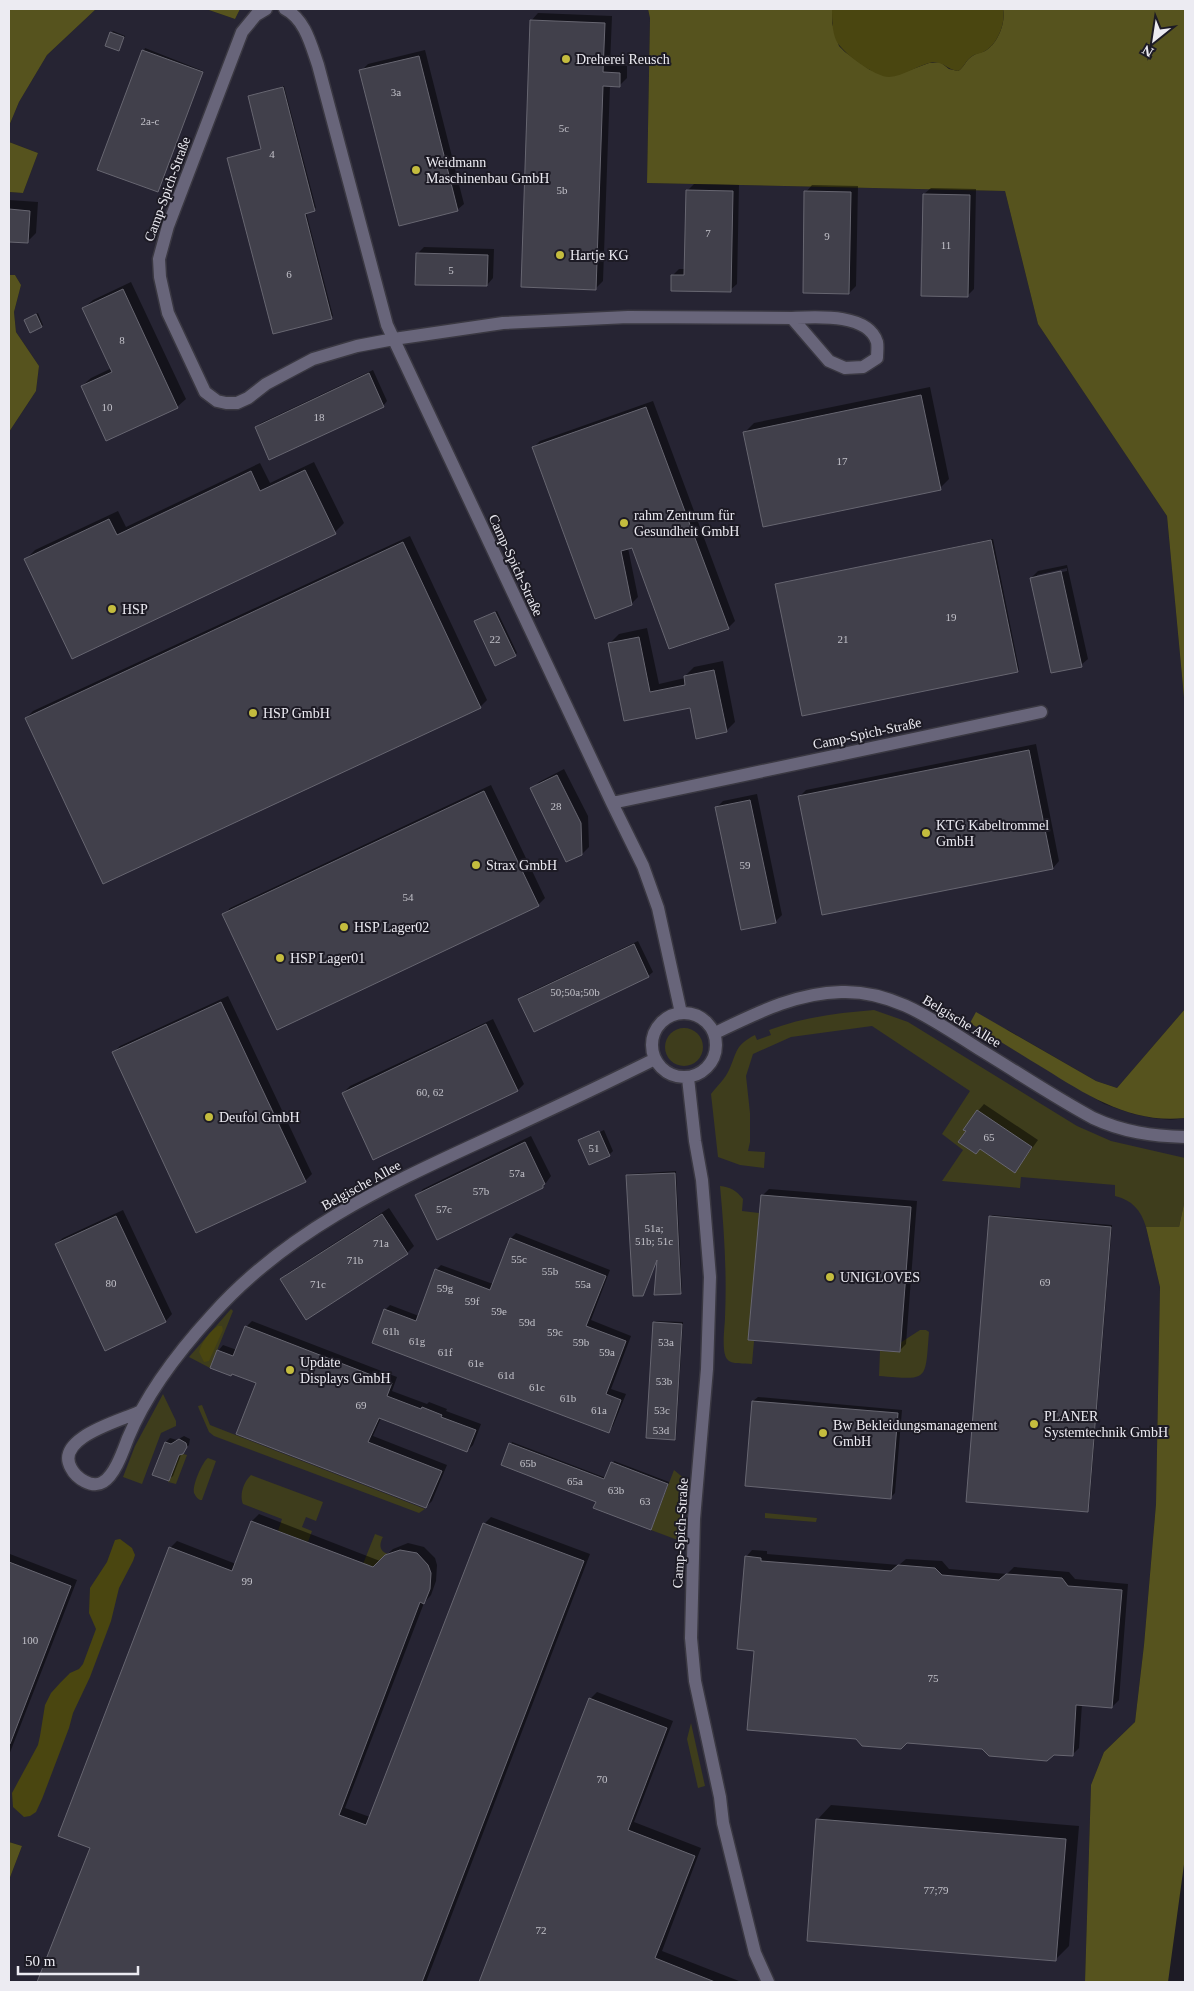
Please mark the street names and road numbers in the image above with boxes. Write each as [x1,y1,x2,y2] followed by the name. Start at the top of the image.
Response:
[142,135,193,244] street label: Camp-Spich-Straße
[485,512,546,618] street label: Camp-Spich-Straße
[812,715,923,752] street label: Camp-Spich-Straße
[920,992,1003,1051] street label: Belgische Allee
[319,1157,403,1213] street label: Belgische Allee
[670,1477,691,1589] street label: Camp-Spich-Straße

